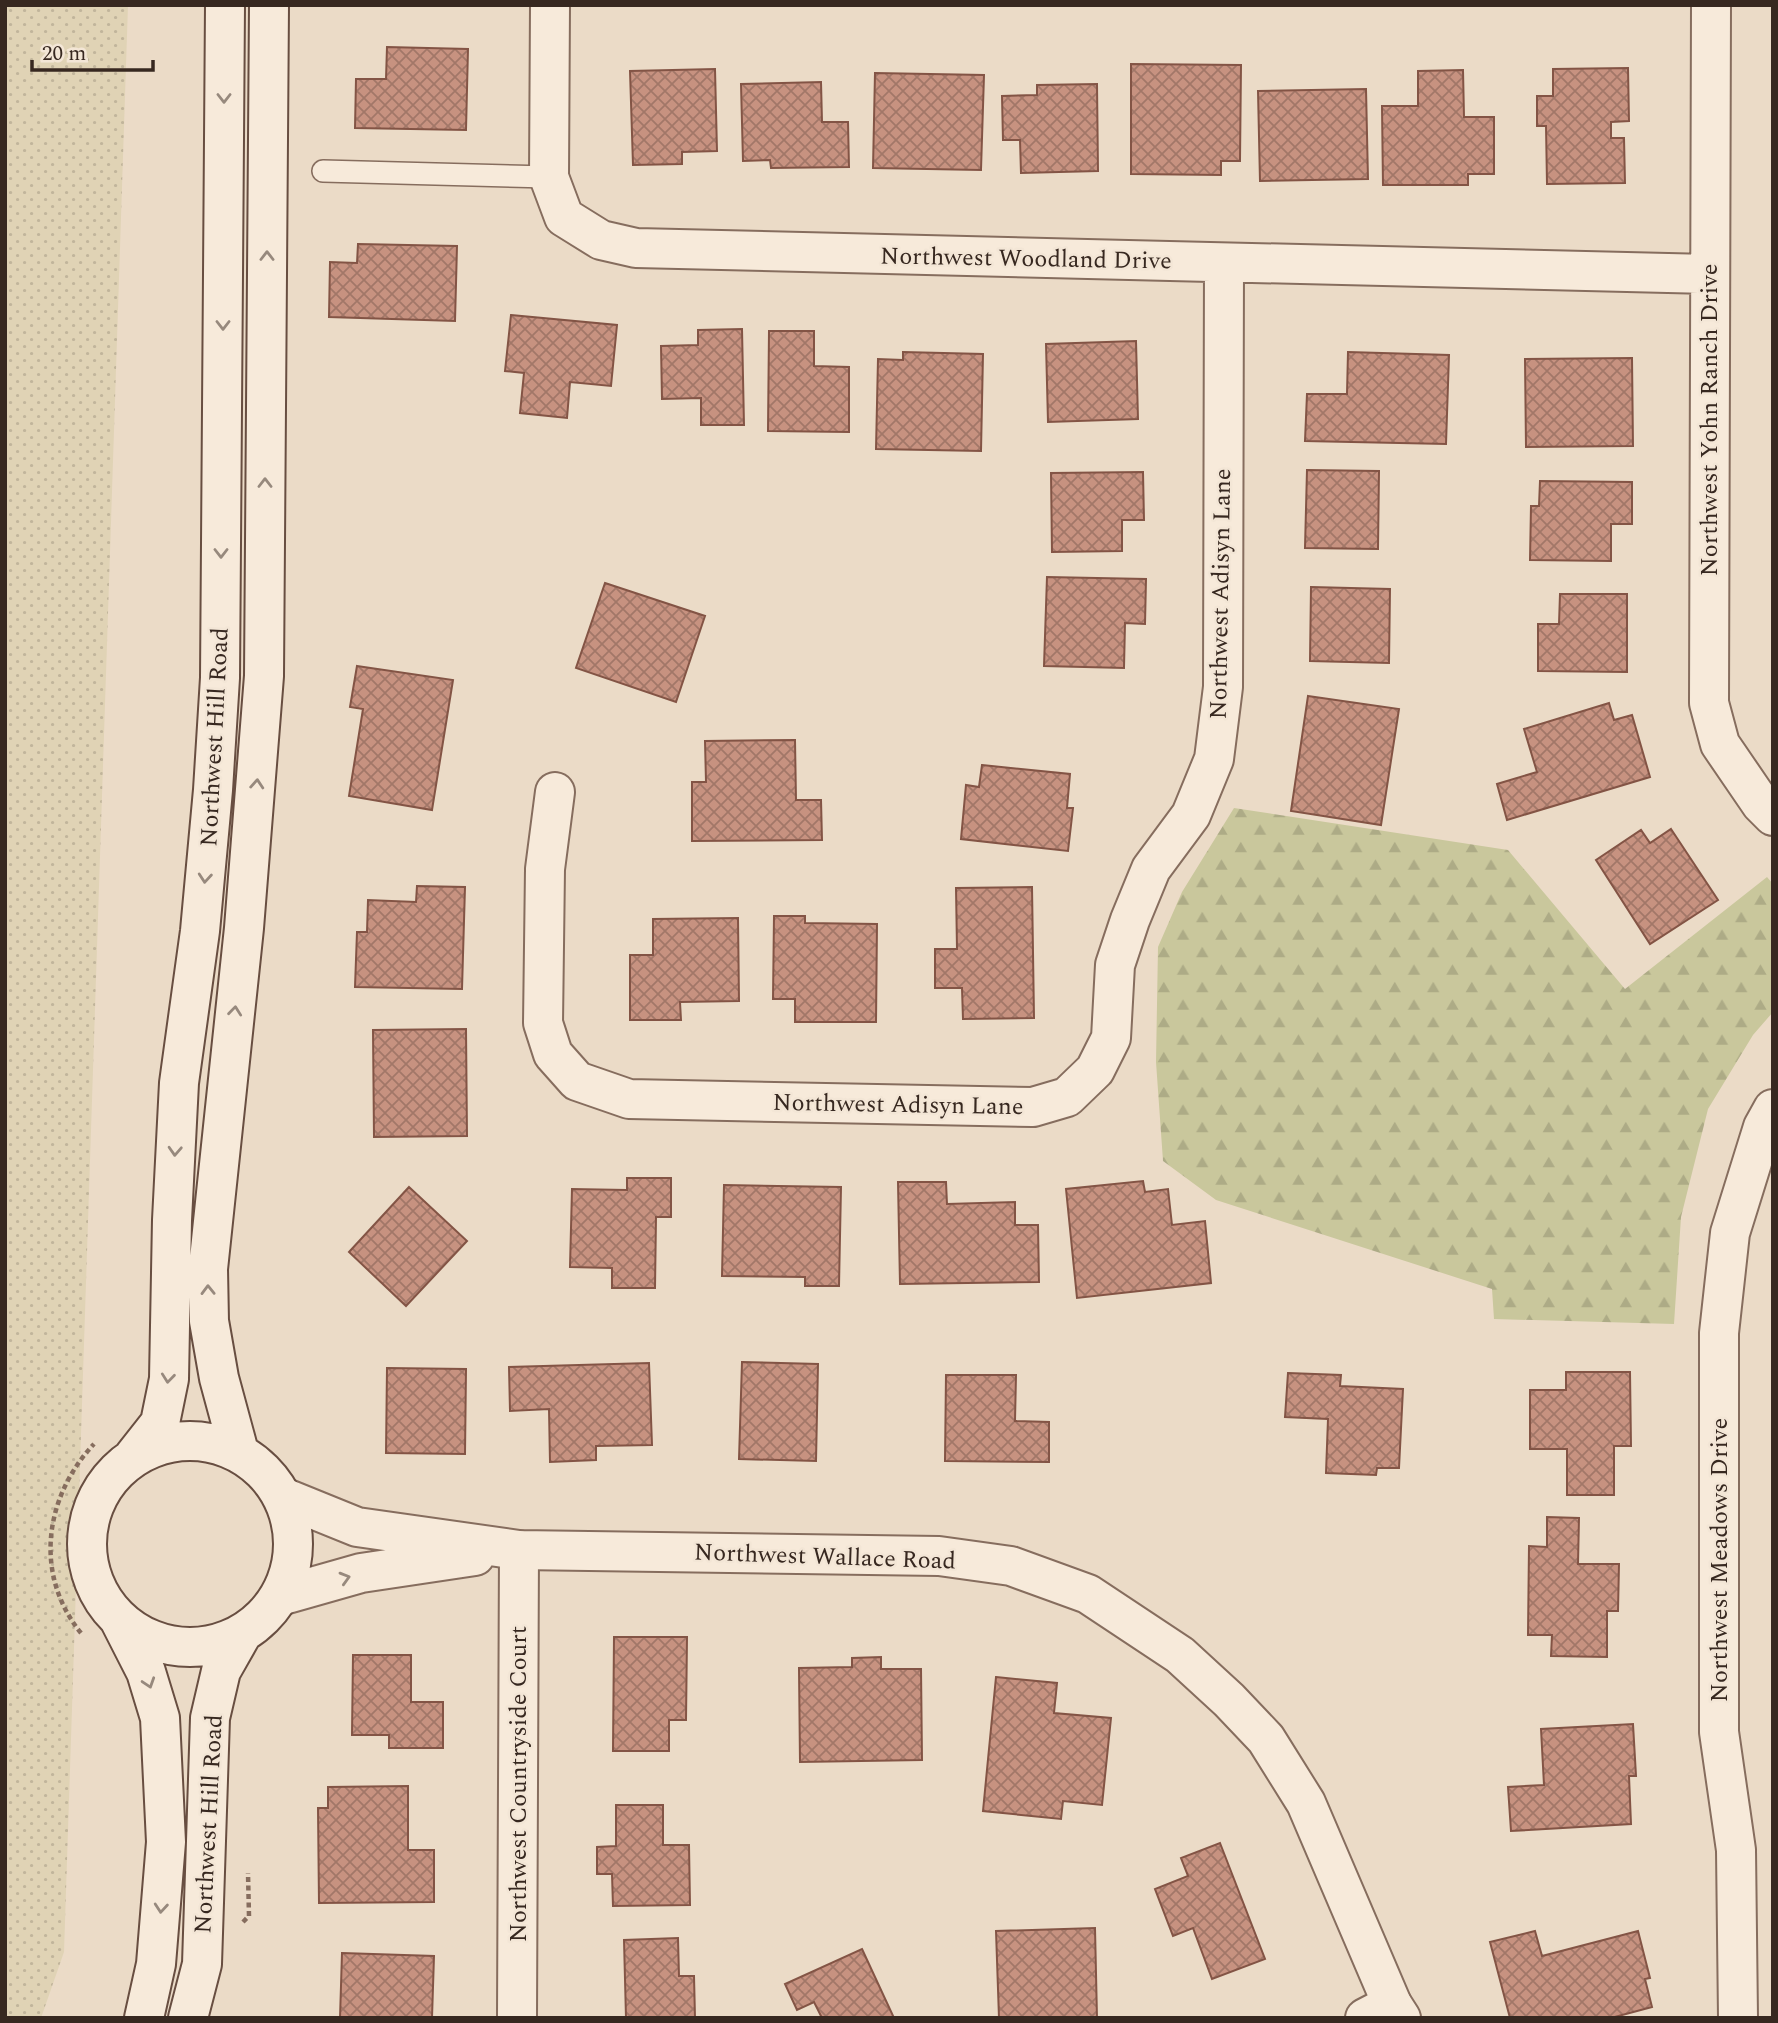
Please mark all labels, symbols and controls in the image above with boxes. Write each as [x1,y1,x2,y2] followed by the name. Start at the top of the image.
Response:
[32,28,152,72] scale bar
[42,38,86,70] text: 20 m
[217,93,232,104] one-way arrow
[880,238,1172,280] street label: Northwest Woodland Drive
[259,250,275,261] one-way arrow
[1692,264,1728,576] street label: Northwest Yohn Ranch Drive
[215,321,231,331] one-way arrow
[1201,468,1241,720] street label: Northwest Adisyn Lane
[257,478,273,488] one-way arrow
[213,548,229,559] one-way arrow
[191,627,239,848] street label: Northwest Hill Road
[249,778,264,789] one-way arrow
[198,873,213,884] one-way arrow
[228,1005,243,1016] one-way arrow
[772,1085,1024,1125] street label: Northwest Adisyn Lane
[168,1145,183,1156] one-way arrow
[201,1284,216,1295] one-way arrow
[160,1372,175,1384] one-way arrow
[1702,1418,1738,1702] street label: Northwest Meadows Drive
[693,1534,956,1580] street label: Northwest Wallace Road
[339,1571,351,1586] one-way arrow
[501,1626,537,1942] street label: Northwest Countryside Court
[141,1676,155,1688] one-way arrow
[185,1714,233,1935] street label: Northwest Hill Road
[153,1903,168,1914] one-way arrow

